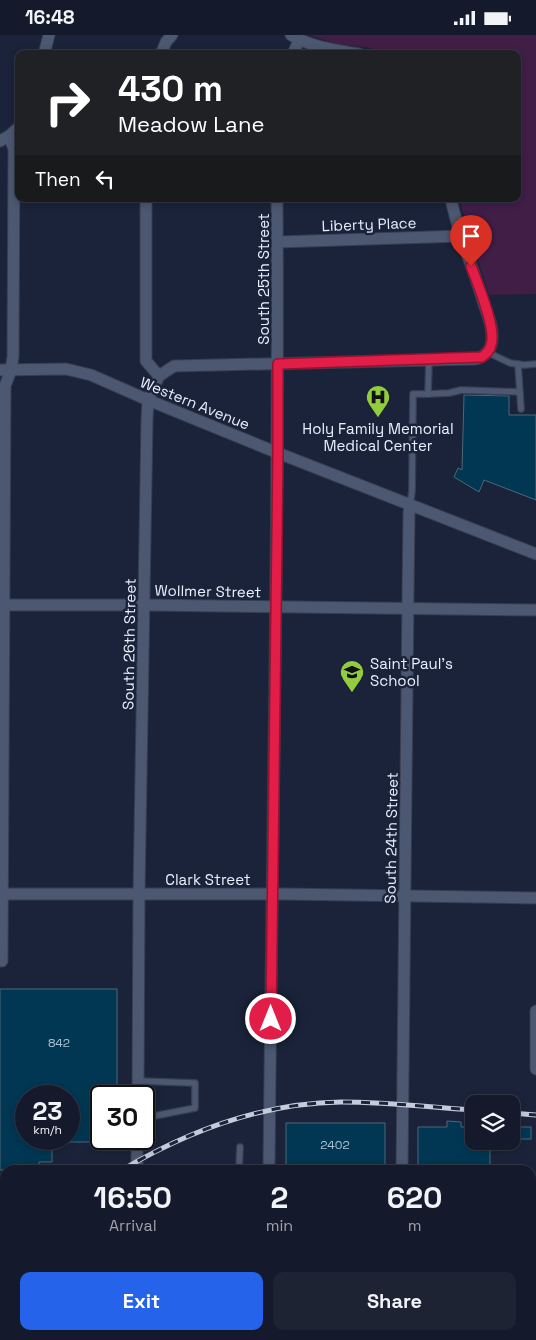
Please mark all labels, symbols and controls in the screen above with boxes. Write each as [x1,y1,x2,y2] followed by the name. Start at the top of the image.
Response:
[25,5,74,30] text: 16:48
[118,67,223,111] text: 430 m
[35,70,100,135] icon: right
[118,110,264,138] text: Meadow Lane
[91,165,119,193] icon: left
[35,167,81,192] text: Then
[254,213,273,345] street label: South 25th Street
[321,213,417,235] street label: Liberty Place
[450,215,492,266] pin
[457,222,485,250] icon: arrive
[137,372,253,434] street label: Western Avenue
[365,384,391,418] hospital icon: Holy Family Memorial Medical Center
[302,419,454,455] place label: Holy Family Memorial Medical Center
[118,578,140,710] street label: South 26th Street
[155,581,262,601] street label: Wollmer Street
[370,654,453,690] place label: Saint Paul's School
[339,659,365,693] school or university icon: Saint Paul's School
[380,772,402,904] street label: South 24th Street
[165,870,251,889] street label: Clark Street
[244,992,296,1044] position arrow
[48,1035,70,1051] house number: 842
[90,1085,155,1150] speed limit sign: 30
[32,1095,63,1127] text: 23
[465,1095,520,1150] map controls
[465,1095,520,1150] button: layers
[33,1122,62,1138] text: km/h
[320,1137,350,1153] house number: 2402
[94,1178,172,1217] text: 16:50
[270,1178,288,1217] text: 2
[387,1178,442,1217] text: 620
[109,1215,157,1236] text: Arrival
[266,1215,293,1236] text: min
[408,1215,421,1236] text: m
[20,1272,263,1330] button: Exit
[273,1272,516,1330] button: Share

